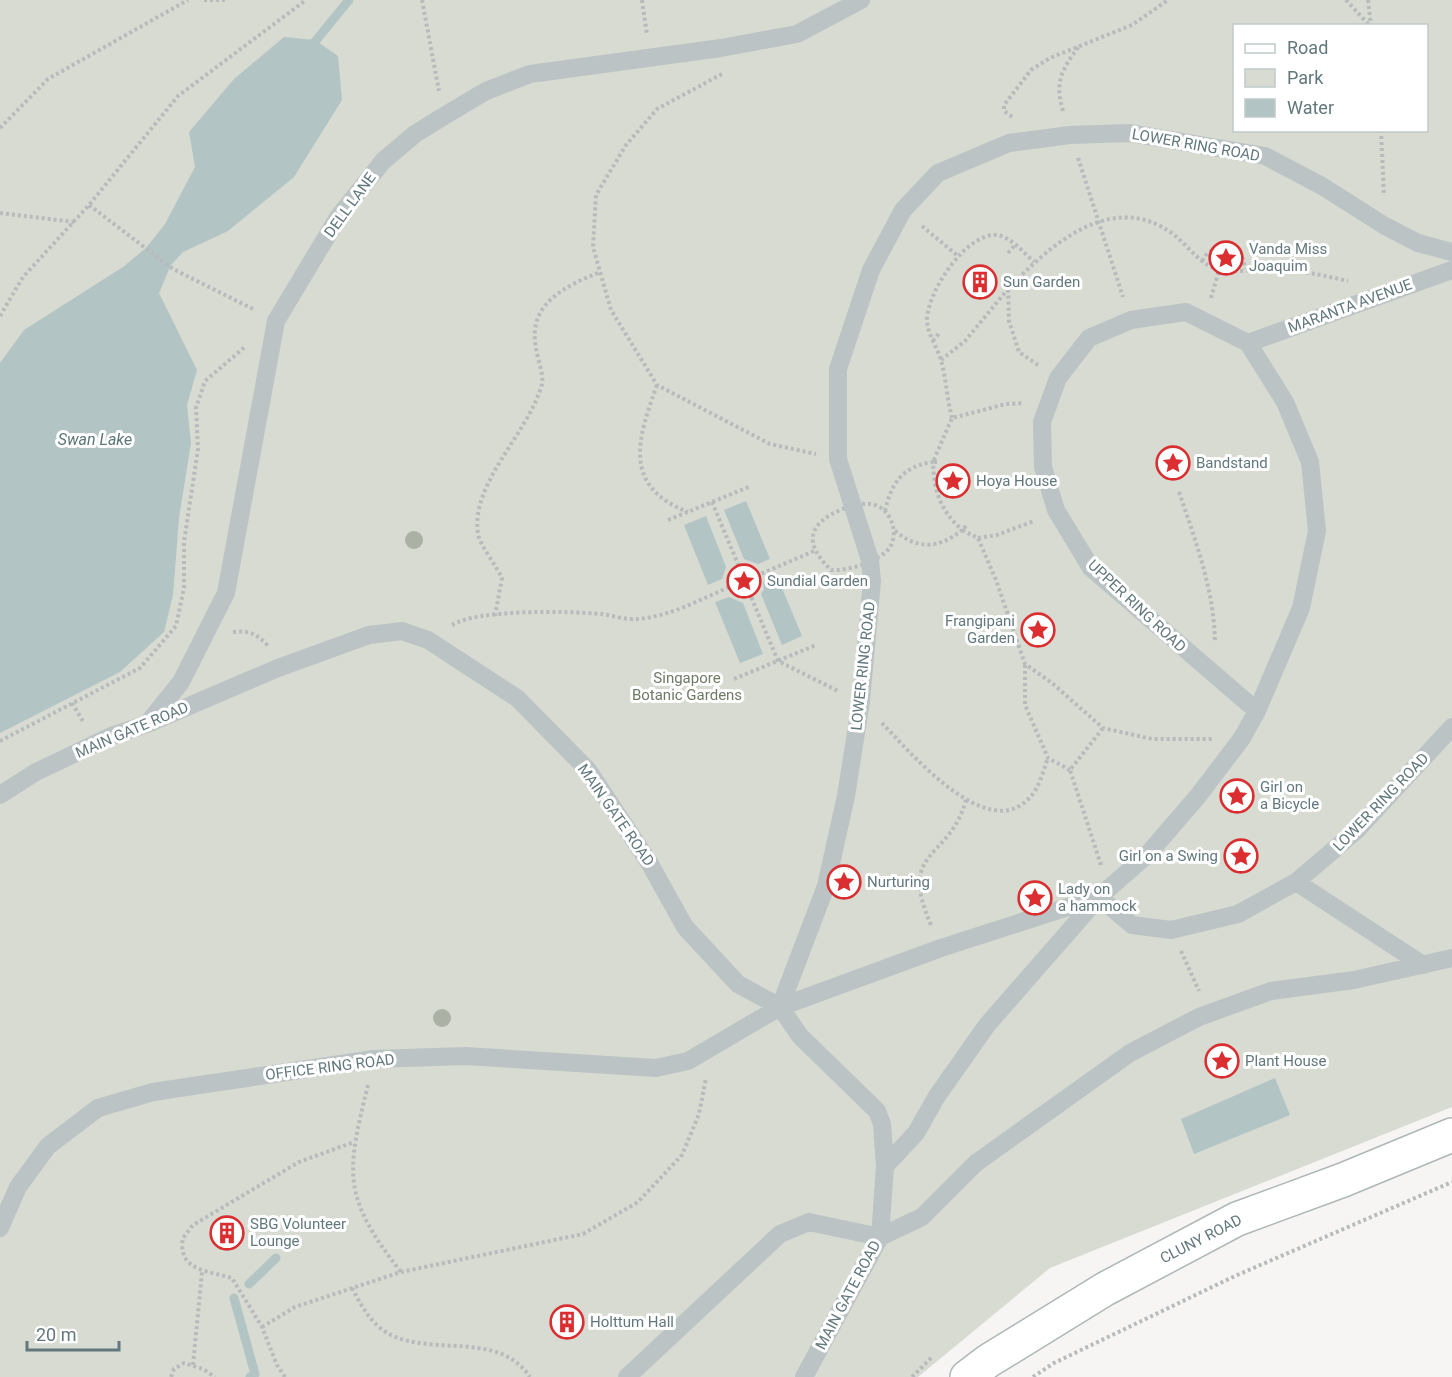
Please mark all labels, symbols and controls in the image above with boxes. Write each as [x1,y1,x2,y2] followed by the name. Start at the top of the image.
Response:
[1233,24,1428,132] legend
[1287,37,1328,58] text: Road
[1287,67,1324,88] text: Park
[1287,97,1334,118] text: Water
[1131,125,1261,165] street label: LOWER RING ROAD
[321,169,380,241] street label: DELL LANE
[1208,240,1244,276] place icon: Vanda Miss Joaquim
[1249,240,1327,275] place label: Vanda Miss Joaquim
[962,264,998,300] building icon: Sun Garden
[1003,273,1080,291] place label: Sun Garden
[1286,275,1415,337] street label: MARANTA AVENUE
[58,430,132,449] water label: Swan Lake
[1155,445,1191,481] place icon: Bandstand
[1196,454,1268,472] place label: Bandstand
[935,463,971,499] place icon: Hoya House
[976,472,1057,490] place label: Hoya House
[1084,556,1190,656] street label: UPPER RING ROAD
[726,563,762,599] place icon: Sundial Garden
[767,572,868,590] place label: Sundial Garden
[847,601,879,731] street label: LOWER RING ROAD
[945,612,1015,647] place label: Frangipani Garden
[1020,612,1056,648] place icon: Frangipani Garden
[632,669,742,704] park label: Singapore Botanic Gardens
[73,698,191,762] street label: MAIN GATE ROAD
[1329,749,1433,855] street label: LOWER RING ROAD
[574,760,658,870] street label: MAIN GATE ROAD
[1219,778,1255,814] place icon: Girl on a Bicycle
[1260,778,1319,813] place label: Girl on a Bicycle
[1223,838,1259,874] place icon: Girl on a Swing
[1119,847,1218,865] place label: Girl on a Swing
[826,864,862,900] place icon: Nurturing
[867,873,930,891] place label: Nurturing
[1017,880,1053,916] place icon: Lady on a hammock
[1058,880,1137,915] place label: Lady on a hammock
[1204,1043,1240,1079] place icon: Plant House
[264,1050,396,1084] street label: OFFICE RING ROAD
[1245,1052,1326,1070] place label: Plant House
[1157,1211,1245,1267] street label: CLUNY ROAD
[209,1215,245,1251] building icon: SBG Volunteer Lounge
[250,1215,346,1250] place label: SBG Volunteer Lounge
[812,1237,884,1353] street label: MAIN GATE ROAD
[549,1304,585,1340] building icon: Holttum Hall
[590,1313,674,1331] place label: Holttum Hall
[27,1314,118,1352] scale bar
[36,1324,76,1345] text: 20 m

